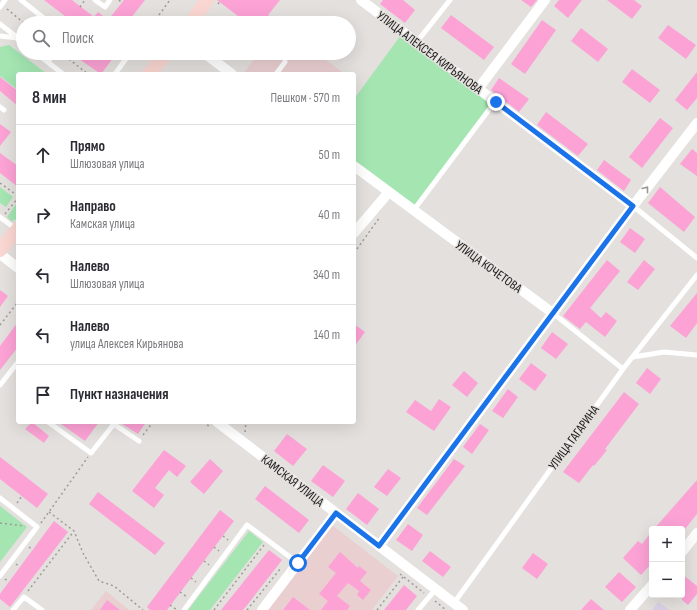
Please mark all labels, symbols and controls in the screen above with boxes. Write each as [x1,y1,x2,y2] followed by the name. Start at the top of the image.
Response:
[373,8,486,98] street label: УЛИЦА АЛЕКСЕЯ КИРЬЯНОВА
[16,16,356,60] search box
[30,27,52,49] icon: search
[62,29,94,48] text: Поиск
[32,88,66,108] text: 8 мин
[271,90,340,106] text: Пешком · 570 m
[487,93,505,111] route end
[70,137,105,156] text: Прямо
[32,144,54,166] icon: ahead
[319,147,340,163] text: 50 m
[70,156,145,172] text: Шлюзовая улица
[641,187,648,194] one-way arrow
[70,197,116,216] text: Направо
[32,204,54,226] icon: right
[318,207,340,223] text: 40 m
[70,216,135,232] text: Камская улица
[452,237,525,297] street label: УЛИЦА КОЧЕТОВА
[70,257,110,276] text: Налево
[32,264,54,286] icon: left
[313,267,340,283] text: 340 m
[70,276,145,292] text: Шлюзовая улица
[70,317,110,336] text: Налево
[32,324,54,346] icon: left
[314,327,340,343] text: 140 m
[70,336,183,352] text: улица Алексея Кирьянова
[32,384,54,406] icon: arrive
[70,385,168,404] text: Пункт назначения
[545,402,603,473] street label: УЛИЦА ГАГАРИНА
[258,451,327,511] street label: КАМСКАЯ УЛИЦА
[649,526,685,598] map controls
[649,526,685,562] button: +
[289,554,307,572] route start
[649,562,685,598] button: −

